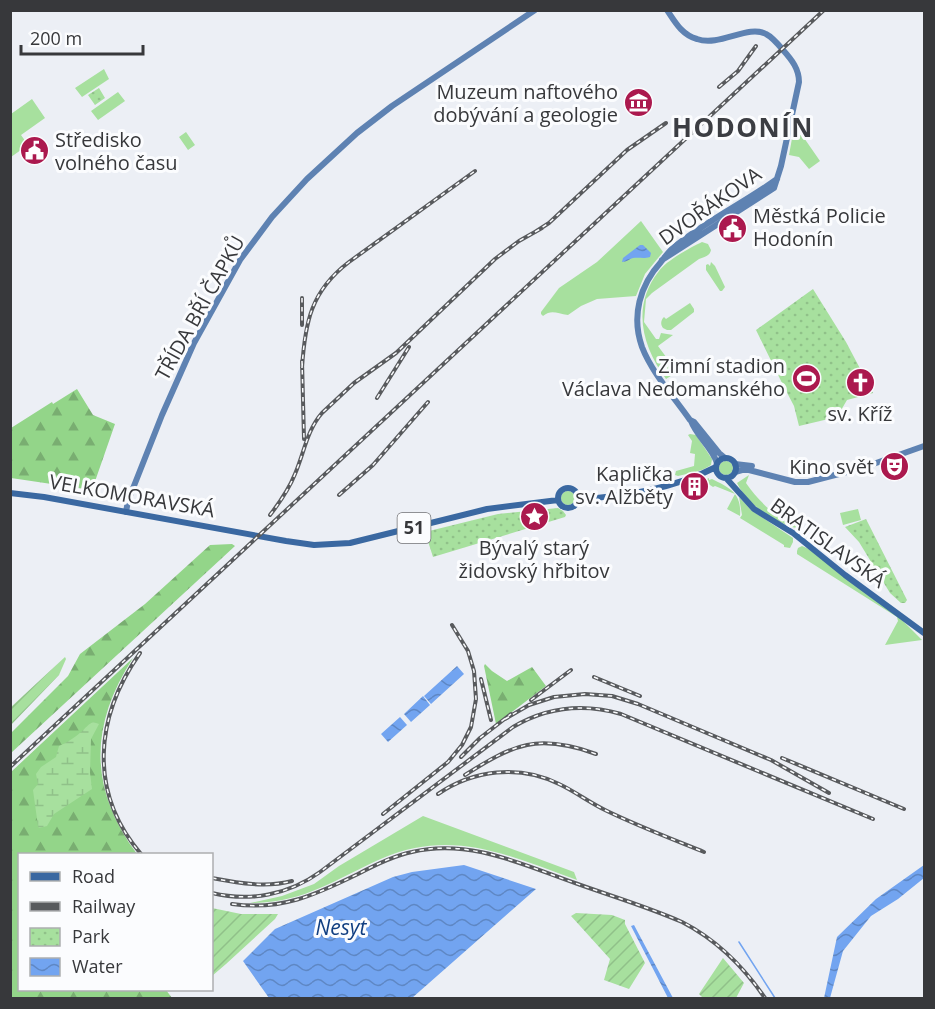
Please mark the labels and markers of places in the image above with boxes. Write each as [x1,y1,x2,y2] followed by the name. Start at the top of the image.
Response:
[433,78,618,128] place label: Muzeum naftového dobývání a geologie
[623,87,655,119] museum icon: Muzeum naftového dobývání a geologie
[55,126,178,176] place label: Středisko volného času
[18,135,50,167] public building icon: Středisko volného času
[753,202,886,252] place label: Městká Policie Hodonín
[716,212,748,244] public building icon: Městká Policie Hodonín
[562,352,785,402] place label: Zimní stadion Václava Nedomanského
[790,362,822,394] sports icon: Zimní stadion Václava Nedomanského
[844,367,876,399] church icon: sv. Kříž
[828,400,892,427] place label: sv. Kříž
[879,451,911,483] theatre icon: Kino svět
[789,453,874,480] place label: Kino svět
[575,460,674,510] place label: Kaplička sv. Alžběty
[678,470,710,502] building icon: Kaplička sv. Alžběty
[518,501,550,533] place icon: Bývalý starý židovský hřbitov
[459,534,609,584] place label: Bývalý starý židovský hřbitov

